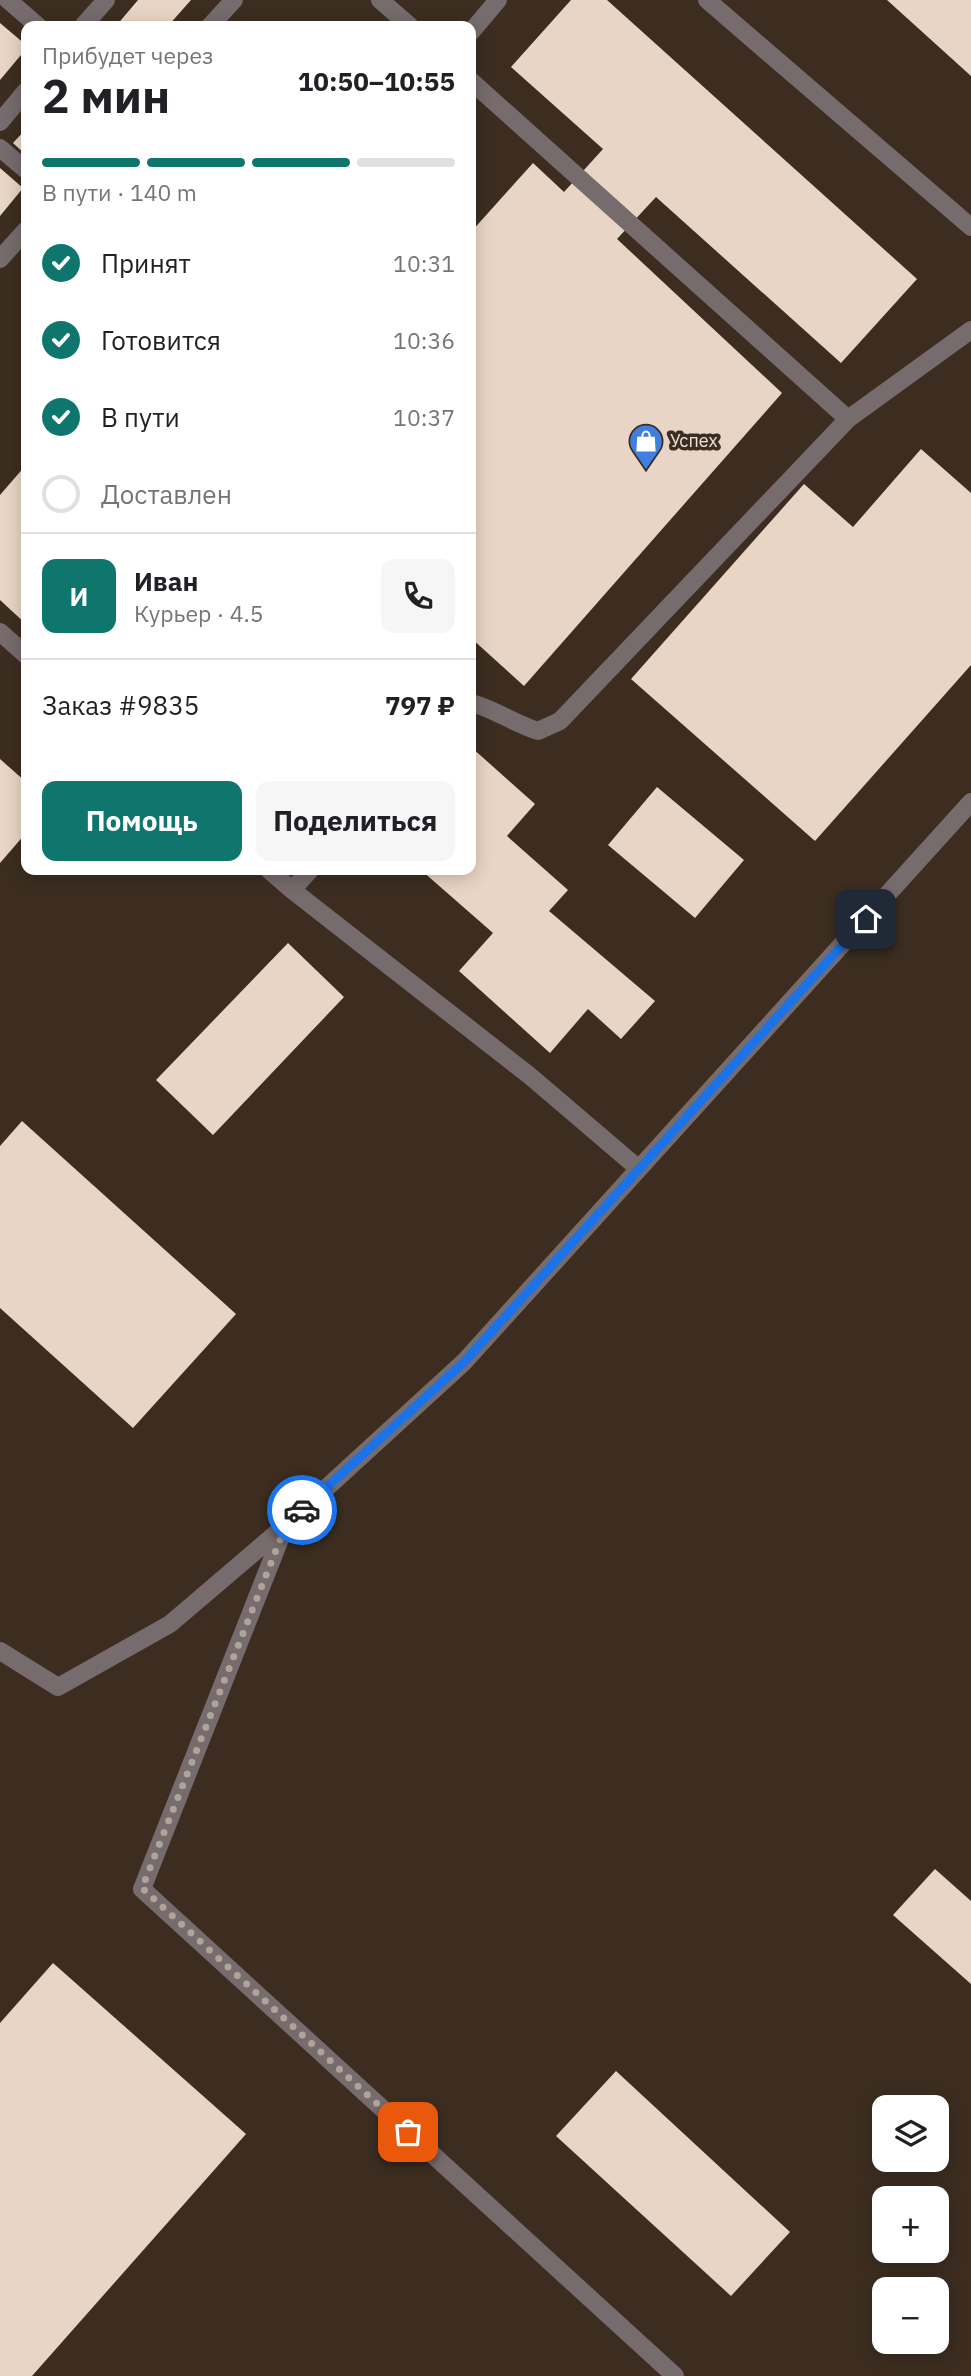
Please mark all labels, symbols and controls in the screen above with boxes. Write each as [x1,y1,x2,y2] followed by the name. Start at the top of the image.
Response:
[42,40,214,70] text: Прибудет через
[298,64,455,98] text: 10:50–10:55
[42,66,170,126] text: 2 мин
[42,177,197,207] text: В пути · 140 m
[42,244,80,282] icon: check
[101,246,191,280] text: Принят
[393,248,455,278] text: 10:31
[42,321,80,359] icon: check
[101,323,221,357] text: Готовится
[393,325,455,355] text: 10:36
[42,398,80,436] icon: check
[101,400,180,434] text: В пути
[393,402,455,432] text: 10:37
[627,422,665,471] shop icon: Успех
[670,429,718,452] place label: Успех
[101,477,232,511] text: Доставлен
[381,559,455,633] button: phone
[134,564,199,598] text: Иван
[70,579,88,613] text: И
[134,598,264,628] text: Курьер · 4.5
[42,688,199,722] text: Заказ #9835
[385,688,455,722] text: 797 ₽
[42,781,242,861] button: Помощь
[256,781,455,861] button: Поделиться
[836,889,896,949] pin
[847,900,885,938] icon: home
[267,1475,337,1545] courier
[283,1491,321,1529] icon: car
[872,2095,949,2354] map controls
[872,2095,949,2172] button: layers
[378,2102,438,2162] pin
[389,2113,427,2151] icon: bag
[872,2186,949,2263] button: +
[872,2277,949,2354] button: −

